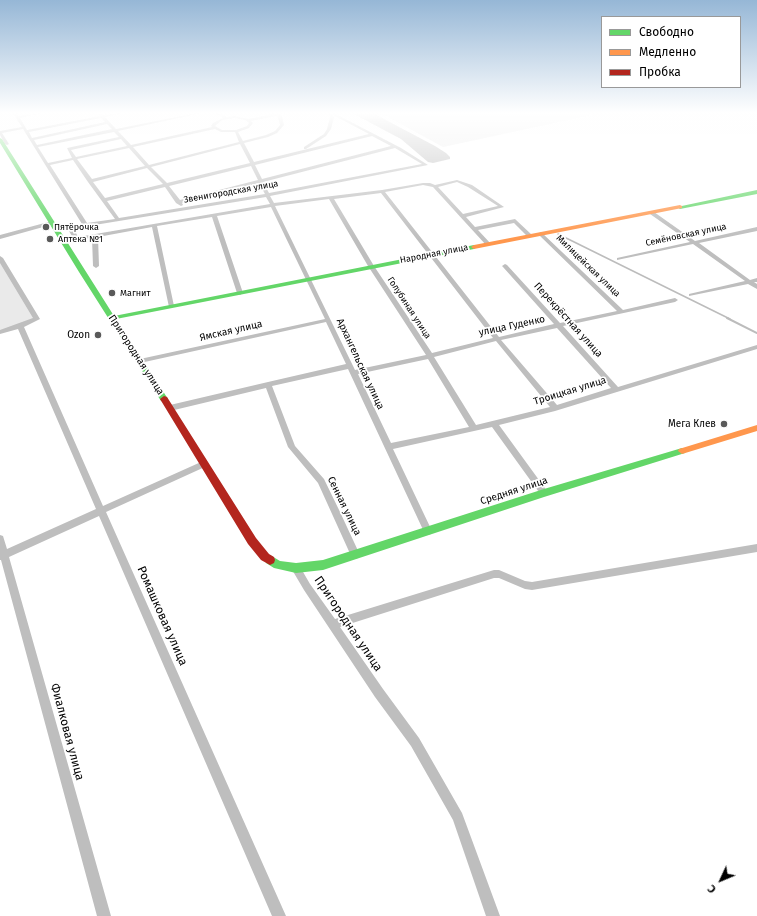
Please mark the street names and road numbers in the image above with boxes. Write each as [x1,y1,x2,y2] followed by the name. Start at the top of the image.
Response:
[183,178,279,206] street label: Звенигородская улица
[645,221,727,249] street label: Семёновская улица
[554,233,622,299] street label: Милицейская улица
[399,242,469,266] street label: Народная улица
[385,275,433,341] street label: Голубиная улица
[531,280,605,360] street label: Перекрёстная улица
[106,313,166,397] street label: Пригородная улица
[478,313,546,339] street label: улица Гуденко
[334,316,386,412] street label: Архангельская улица
[198,318,264,344] street label: Ямская улица
[532,374,608,408] street label: Троицкая улица
[479,474,549,508] street label: Средняя улица
[325,475,363,537] street label: Сенная улица
[134,564,190,668] street label: Ромашковая улица
[311,574,385,674] street label: Пригородная улица
[47,682,87,782] street label: Фиалковая улица

